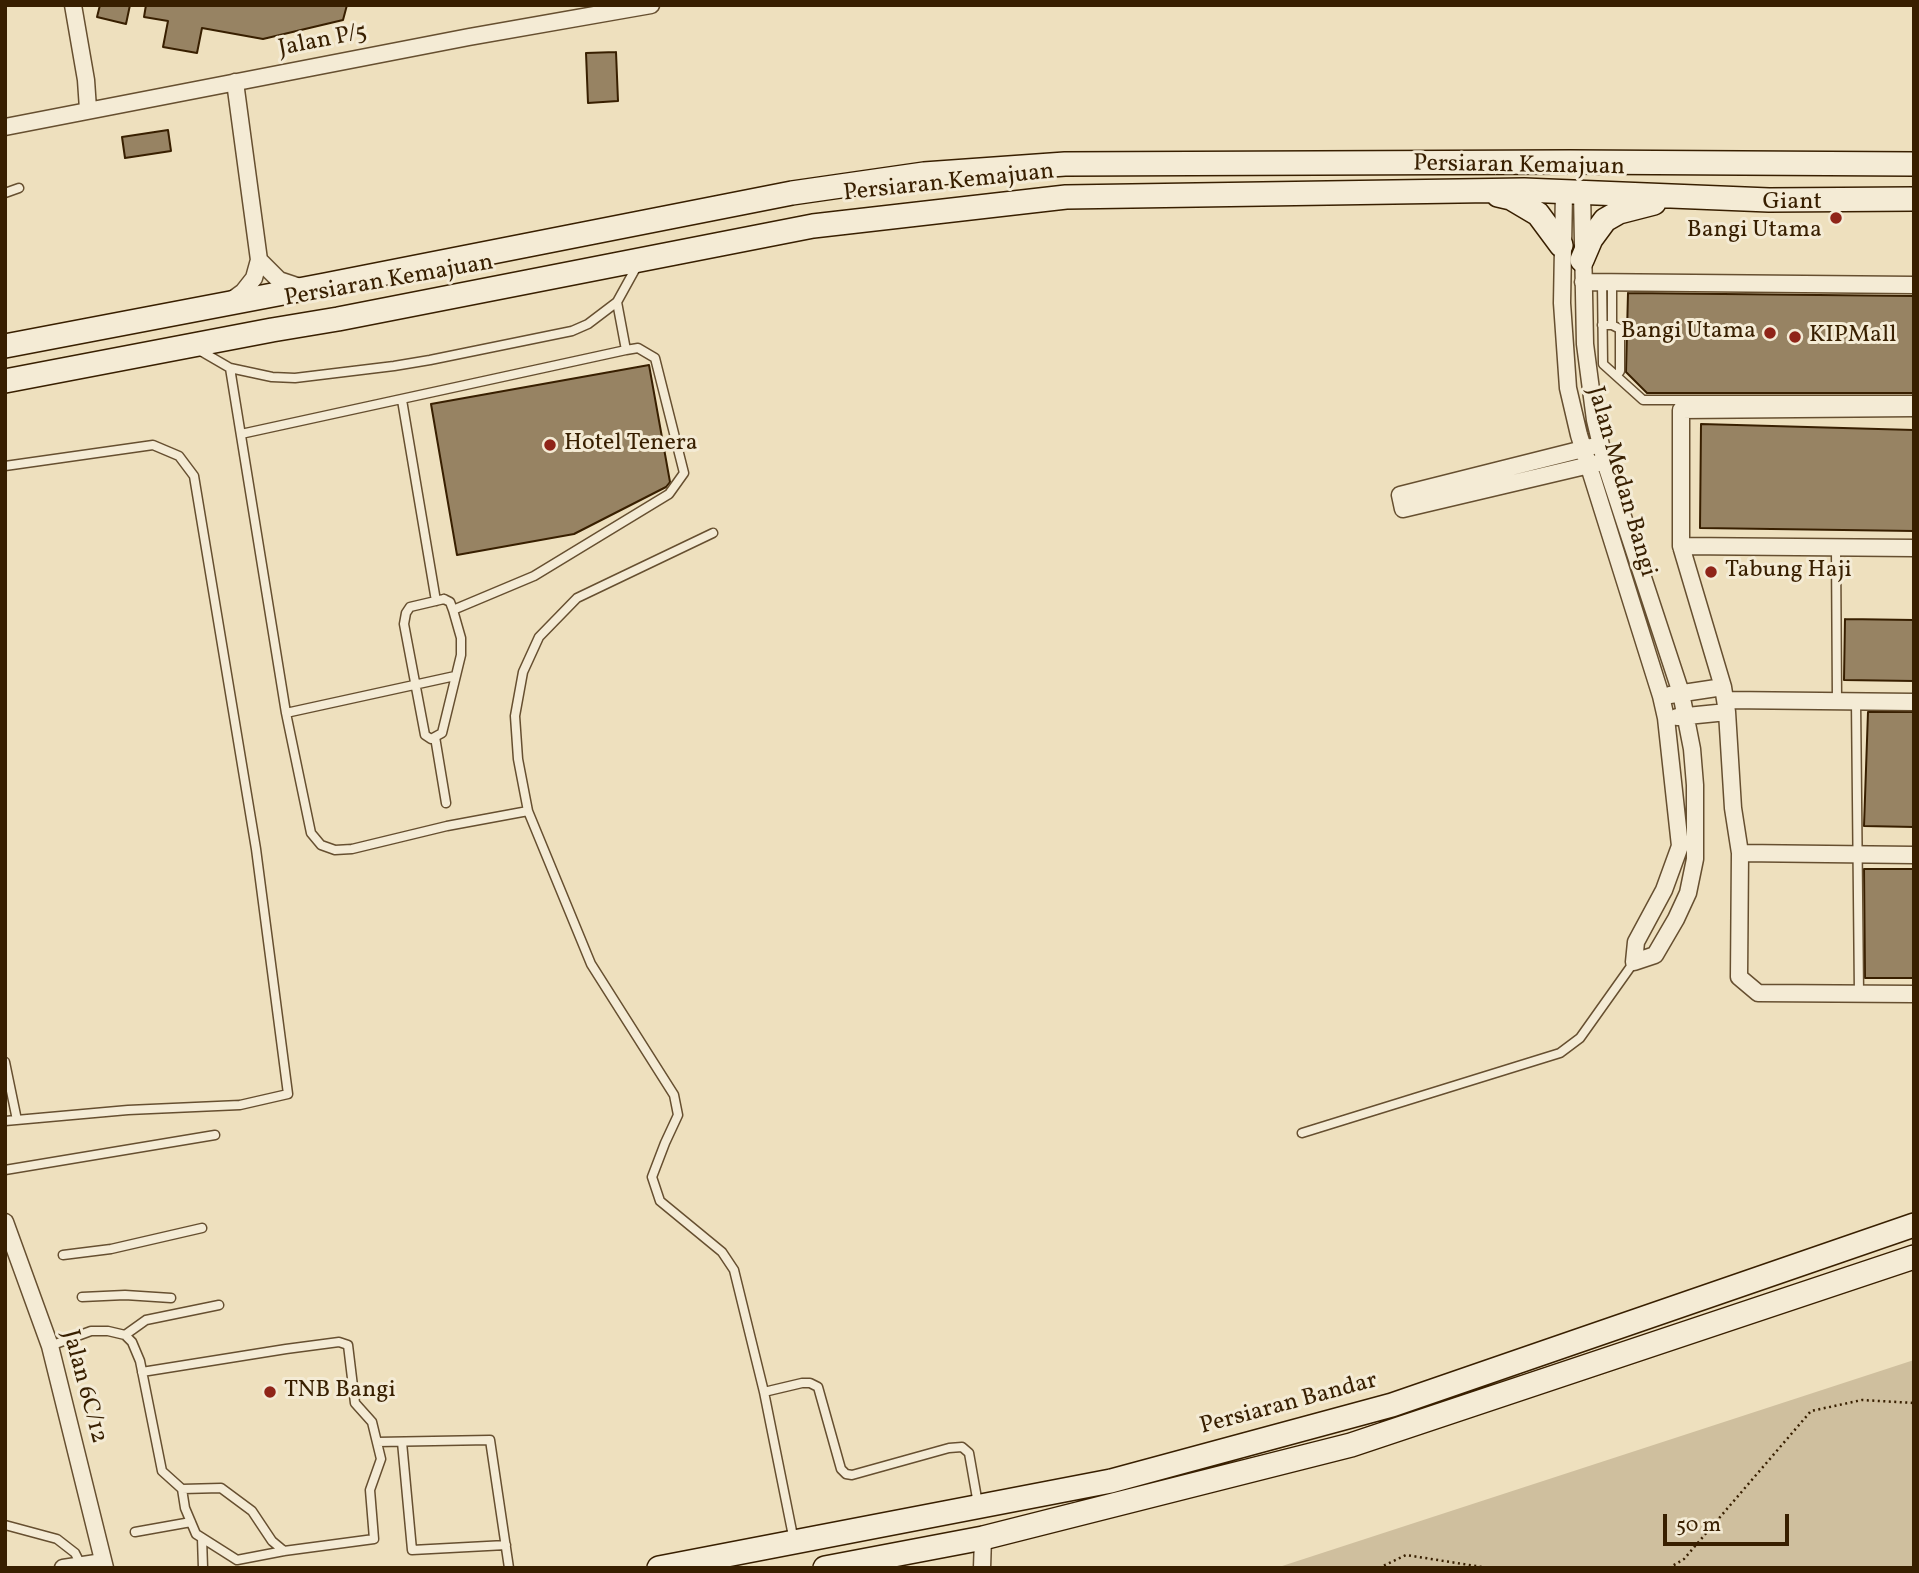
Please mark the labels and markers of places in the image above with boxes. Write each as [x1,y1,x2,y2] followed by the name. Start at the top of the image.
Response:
[1687,190,1822,246] place label: Giant Bangi Utama
[1828,210,1844,226] marker: Giant Bangi Utama
[1621,319,1756,347] place label: Bangi Utama
[1809,323,1896,351] place label: KIPMall
[1762,325,1778,341] marker: Bangi Utama
[1787,329,1803,345] marker: KIPMall
[564,431,698,459] place label: Hotel Tenera
[542,437,558,453] marker: Hotel Tenera
[1725,558,1852,586] place label: Tabung Haji
[1703,564,1719,580] marker: Tabung Haji
[284,1378,396,1406] place label: TNB Bangi
[262,1384,278,1400] marker: TNB Bangi

